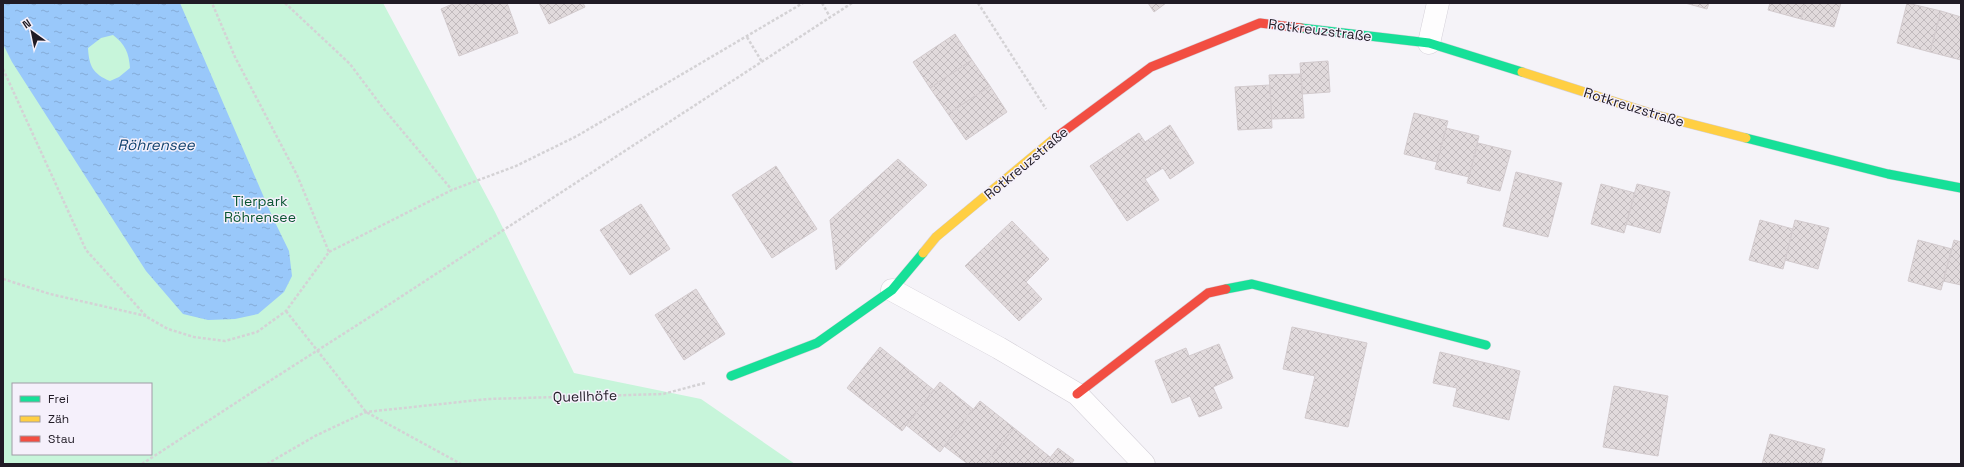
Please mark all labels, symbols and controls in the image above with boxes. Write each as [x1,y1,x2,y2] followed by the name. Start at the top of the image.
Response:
[12,12,52,52] north arrow
[1267,15,1373,45] street label: Rotkreuzstraße
[20,16,33,31] text: N
[1582,83,1686,131] street label: Rotkreuzstraße
[980,123,1072,203] street label: Rotkreuzstraße
[117,135,196,154] water label: Röhrensee
[224,192,296,226] park label: Tierpark Röhrensee
[12,383,152,455] legend
[553,386,617,406] street label: Quellhöfe
[48,391,69,407] text: Frei
[48,411,69,427] text: Zäh
[48,431,75,447] text: Stau

